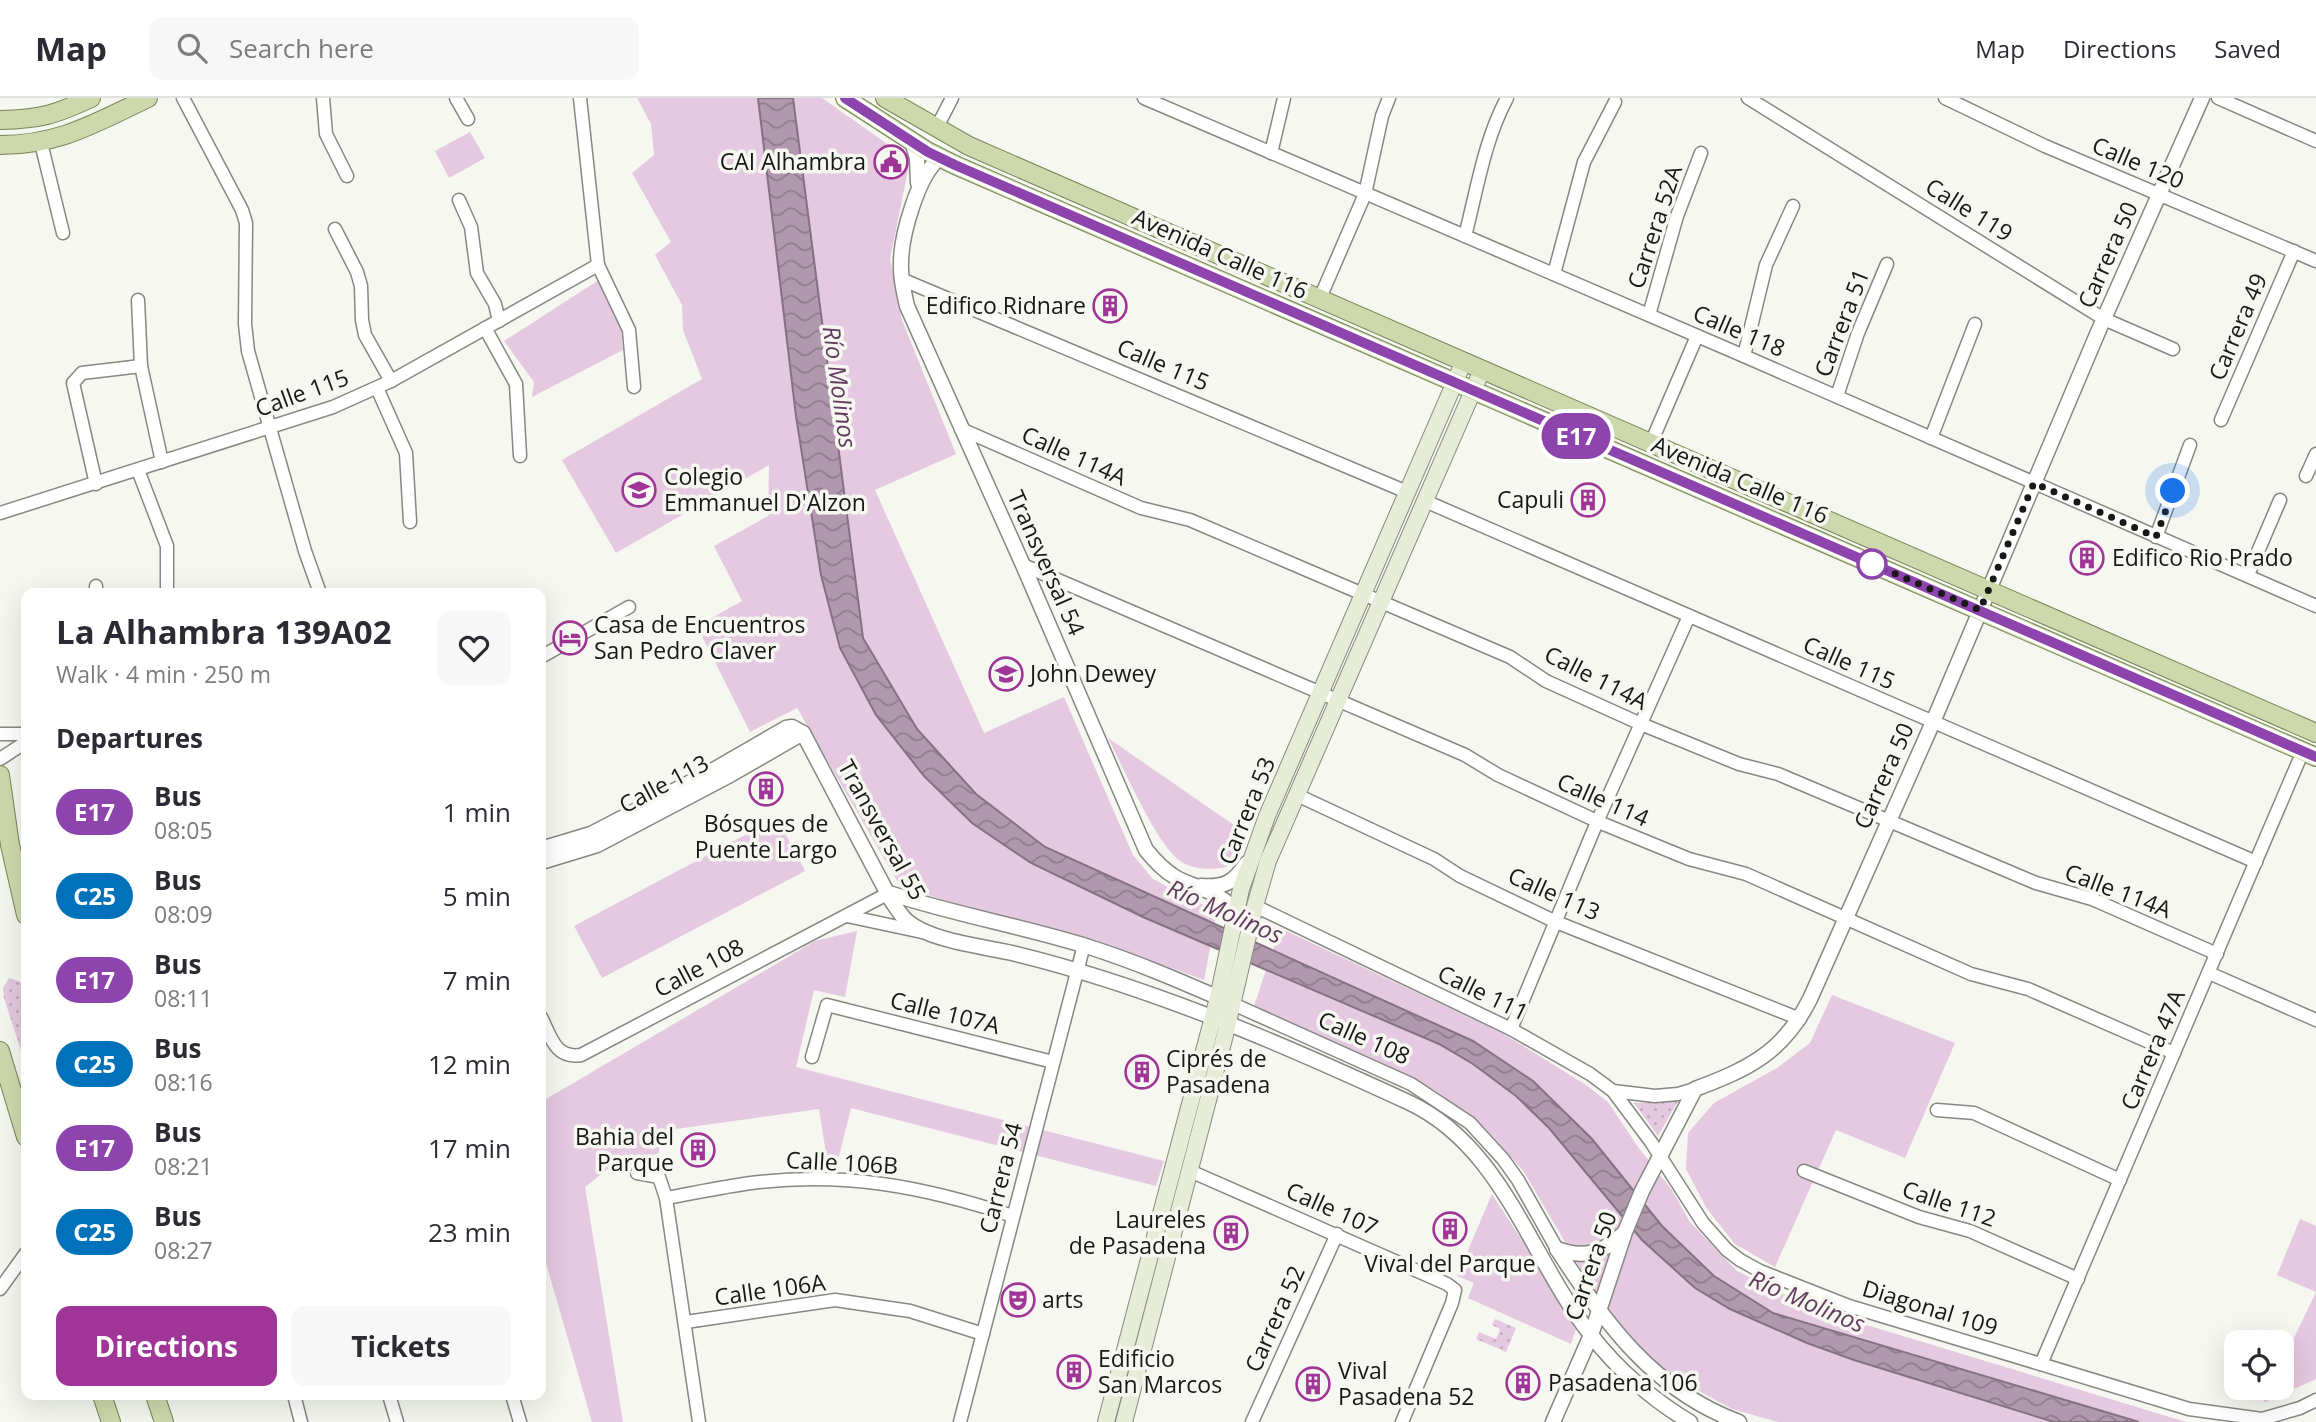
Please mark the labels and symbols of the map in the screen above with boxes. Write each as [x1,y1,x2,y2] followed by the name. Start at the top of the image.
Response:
[2087,128,2189,196] street label: Calle 120
[872,143,910,181] public building icon: CAI Alhambra
[720,145,866,177] place label: CAI Alhambra
[1619,160,1689,292] street label: Carrera 52A
[1920,170,2019,248] street label: Calle 119
[2069,196,2145,313] street label: Carrera 50
[1128,200,1313,306] street label: Avenida Calle 116
[1806,264,1876,381] street label: Carrera 51
[2200,268,2274,385] street label: Carrera 49
[1091,287,1129,325] building icon: Edifico Ridnare
[926,289,1086,321] place label: Edifico Ridnare
[1688,296,1790,364] street label: Calle 118
[816,324,865,450] water label: Río Molinos
[1112,330,1214,398] street label: Calle 115
[251,360,353,424] street label: Calle 115
[1536,413,1616,459] line badge: E17
[1017,418,1132,493] street label: Calle 114A
[1647,427,1834,531] street label: Avenida Calle 116
[664,460,866,518] place label: Colegio Emmanuel D'Alzon
[620,471,658,509] school or university icon: Colegio Emmanuel D'Alzon
[2155,473,2190,508] your location
[1569,481,1607,519] building icon: Capuli
[1497,483,1564,515] place label: Capuli
[1001,485,1093,640] street label: Transversal 54
[2068,539,2106,577] building icon: Edifico Rio Prado
[2112,541,2293,573] place label: Edifico Rio Prado
[1857,549,1887,579] unlabelled marker
[594,608,805,666] place label: Casa de Encuentros San Pedro Claver
[551,619,589,657] hotel icon: Casa de Encuentros San Pedro Claver
[1798,628,1900,696] street label: Calle 115
[1539,637,1654,717] street label: Calle 114A
[987,655,1025,693] school or university icon: John Dewey
[1028,657,1157,689] place label: John Dewey
[1845,717,1921,834] street label: Carrera 50
[613,746,714,820] street label: Calle 113
[1210,752,1282,869] street label: Carrera 53
[831,754,935,905] street label: Transversal 55
[1552,765,1654,833] street label: Calle 114
[747,770,785,808] building icon: Bósques de Puente Largo
[695,807,837,865] place label: Bósques de Puente Largo
[2060,855,2177,925] street label: Calle 114A
[1503,859,1605,927] street label: Calle 113
[1163,871,1288,951] water label: Río Molinos
[648,930,749,1004] street label: Calle 108
[1433,956,1534,1028] street label: Calle 111
[887,983,1004,1041] street label: Calle 107A
[2112,984,2192,1115] street label: Carrera 47A
[1313,1003,1415,1071] street label: Calle 108
[1166,1042,1270,1100] place label: Ciprés de Pasadena
[1123,1053,1161,1091] building icon: Ciprés de Pasadena
[971,1119,1029,1237] street label: Carrera 54
[575,1120,674,1178] place label: Bahia del Parque
[679,1131,717,1169] building icon: Bahia del Parque
[785,1143,899,1181] street label: Calle 106B
[1898,1172,2001,1234] street label: Calle 112
[1281,1174,1383,1242] street label: Calle 107
[1069,1203,1206,1261] place label: Laureles de Pasadena
[1556,1207,1624,1325] street label: Carrera 50
[1431,1210,1469,1248] building icon: Vival del Parque
[1212,1214,1250,1252] building icon: Laureles de Pasadena
[1364,1247,1536,1279] place label: Vival del Parque
[1236,1260,1312,1377] street label: Carrera 52
[1745,1261,1871,1340] water label: Río Molinos
[712,1265,828,1313] street label: Calle 106A
[1859,1271,2002,1343] street label: Diagonal 109
[999,1281,1037,1319] theatre icon: arts
[1042,1283,1083,1315] place label: arts
[1098,1342,1222,1400] place label: Edificio San Marcos
[1055,1353,1093,1391] building icon: Edificio San Marcos
[1338,1354,1475,1412] place label: Vival Pasadena 52
[1504,1364,1542,1402] building icon: Pasadena 106
[1294,1365,1332,1403] building icon: Vival Pasadena 52
[1548,1366,1698,1398] place label: Pasadena 106

